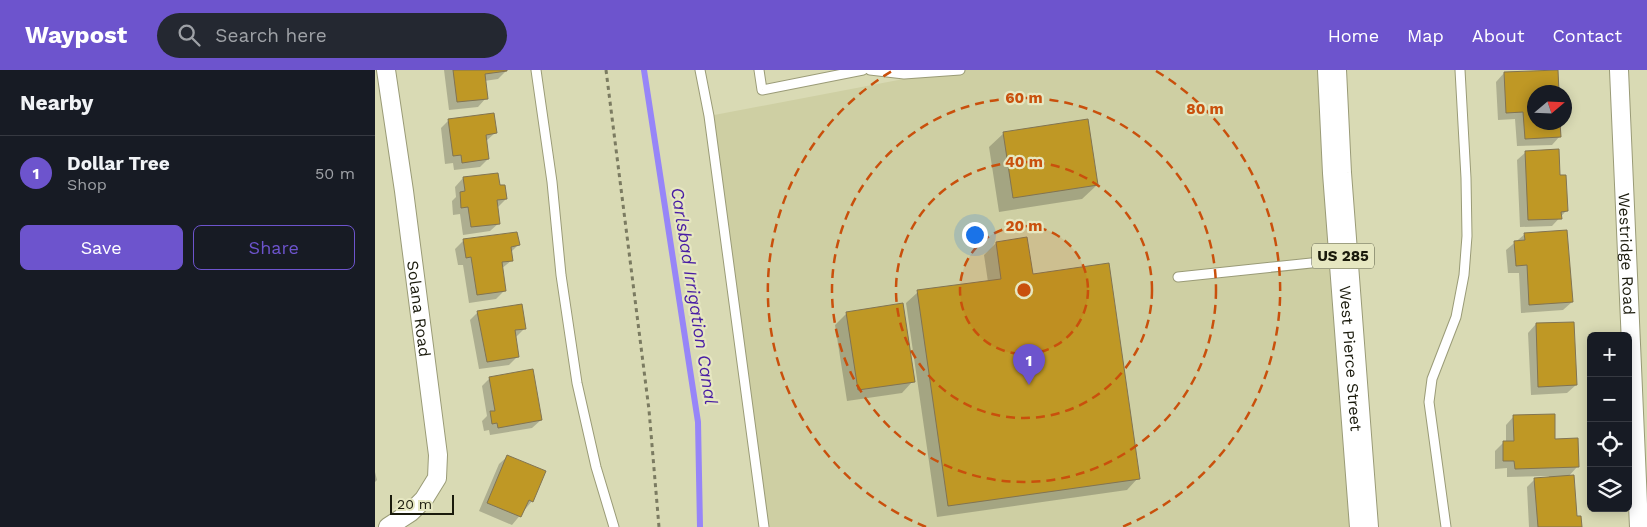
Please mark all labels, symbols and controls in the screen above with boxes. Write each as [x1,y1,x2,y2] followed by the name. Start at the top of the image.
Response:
[157,13,507,58] search box
[25,21,127,49] text: Waypost
[175,21,203,49] icon: search
[215,24,327,47] text: Search here
[1328,25,1379,46] text: Home
[1407,25,1444,46] text: Map
[1472,25,1524,46] text: About
[1552,25,1622,46] text: Contact
[1527,85,1572,130] north arrow
[1005,89,1043,107] text: 60 m
[20,90,93,115] text: Nearby
[1186,100,1224,118] text: 80 m
[67,152,170,175] text: Dollar Tree
[1005,153,1043,171] text: 40 m
[33,164,39,183] text: 1
[315,164,355,183] text: 50 m
[67,175,107,194] text: Shop
[667,186,722,406] water label: Carlsbad Irrigation Canal
[1614,192,1639,315] street label: Westridge Road
[1005,217,1043,235] text: 20 m
[962,222,988,248] your location
[20,225,183,270] button: Save
[193,225,355,270] button: Share
[1312,244,1374,268] road number: US 285
[403,259,434,358] street label: Solana Road
[1015,281,1033,299] centre of rings
[1336,285,1366,432] street label: West Pierce Street
[1587,332,1632,512] map controls
[1587,332,1632,377] button: +
[1013,344,1045,385] pin: 1
[1587,377,1632,422] button: −
[1587,422,1632,467] button: locate
[1587,467,1632,512] button: layers
[390,492,454,515] scale bar
[397,496,432,512] text: 20 m

